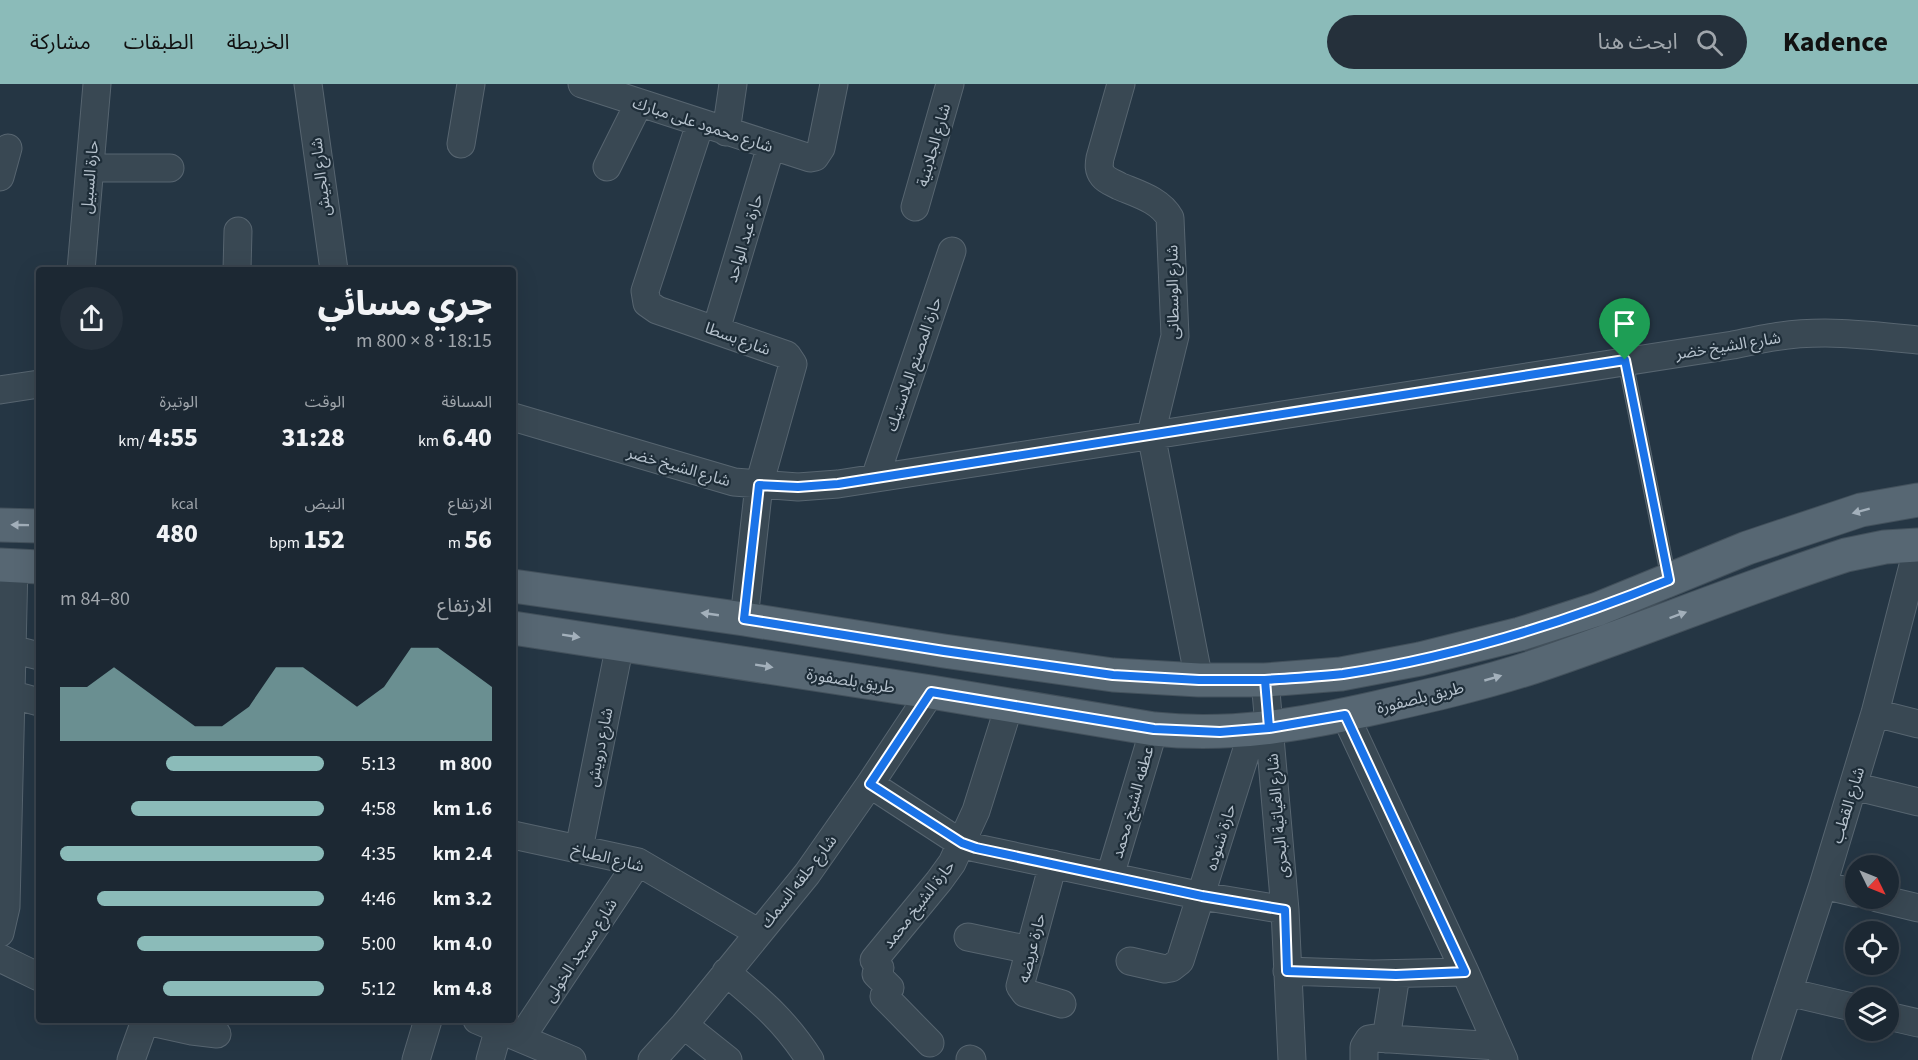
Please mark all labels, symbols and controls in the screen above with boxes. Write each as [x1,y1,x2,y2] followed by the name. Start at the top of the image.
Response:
[1327,15,1747,69] search box
[1783,22,1888,62] text: Kadence
[1597,26,1678,58] text: ابحث هنا
[1693,26,1726,59] icon: search
[30,27,91,57] text: مشاركة
[124,27,194,57] text: الطبقات
[227,27,290,57] text: الخريطة
[629,92,776,159] street label: شارع محمود على مبارك
[912,101,957,190] street label: شارع الجلابنية
[305,136,338,217] street label: شارع الجيش
[76,139,104,215] street label: حارة السبيل
[721,191,769,285] street label: حارة عبد الواحد
[1161,245,1186,339] street label: شارع الوسطانى
[318,281,492,328] text: جري مسائي
[60,287,123,350] button: share
[881,294,948,435] street label: حارة المصنع البلاستيك
[1599,298,1650,360] pin
[1608,307,1641,340] icon: arrive
[701,317,774,362] street label: شارع بسطا
[356,327,492,355] text: 18:15 · 8 × 800 m
[1673,327,1783,366] street label: شارع الشيخ خضر
[160,391,198,413] text: الوتيرة
[305,391,345,413] text: الوقت
[442,391,492,413] text: المسافة
[148,419,198,456] text: 4:55
[281,419,345,456] text: 31:28
[442,419,492,456] text: 6.40
[118,430,148,452] text: /km
[418,430,442,452] text: km
[623,441,733,493] street label: شارع الشيخ خضر
[171,493,198,515] text: kcal
[304,493,345,515] text: النبض
[448,493,492,515] text: الارتفاع
[1852,506,1870,516] one-way arrow
[156,515,198,552] text: 480
[10,521,29,530] one-way arrow
[303,521,345,558] text: 152
[464,521,492,558] text: 56
[269,532,303,554] text: bpm
[448,532,464,554] text: m
[60,585,130,613] text: 80–84 m
[437,592,492,620] text: الارتفاع
[700,609,719,618] one-way arrow
[1669,609,1687,619] one-way arrow
[561,632,580,641] one-way arrow
[754,662,773,671] one-way arrow
[805,663,897,699] street label: طريق بلصفورة
[1485,673,1503,682] one-way arrow
[1374,676,1466,719] street label: طريق بلصفورة
[582,706,619,789] street label: شارع درويش
[1106,744,1160,861] street label: عطفه الشيخ محمد
[361,750,396,778] text: 5:13
[439,750,492,778] text: 800 m
[1262,753,1295,879] street label: شارع الغياتية البحرى
[1826,764,1871,847] street label: شارع القطب
[361,795,396,823] text: 4:58
[433,795,492,823] text: 1.6 km
[1200,801,1242,873] street label: حارة شنوده
[755,830,843,934] street label: شارع حلقه السمك
[569,838,646,879] street label: شارع الطباخ
[361,840,396,868] text: 4:35
[433,840,492,868] text: 2.4 km
[1845,855,1899,909] north arrow
[1845,855,1899,1041] map controls
[877,856,961,954] street label: حارة الشيخ محمد
[361,885,396,913] text: 4:46
[433,885,492,913] text: 3.2 km
[539,894,624,1007] street label: شارع مسجد الخولى
[1013,911,1051,985] street label: حارة عريضه
[1845,921,1899,975] button: locate
[361,930,396,958] text: 5:00
[433,930,492,958] text: 4.0 km
[361,975,396,1003] text: 5:12
[433,975,492,1003] text: 4.8 km
[1845,987,1899,1041] button: layers

